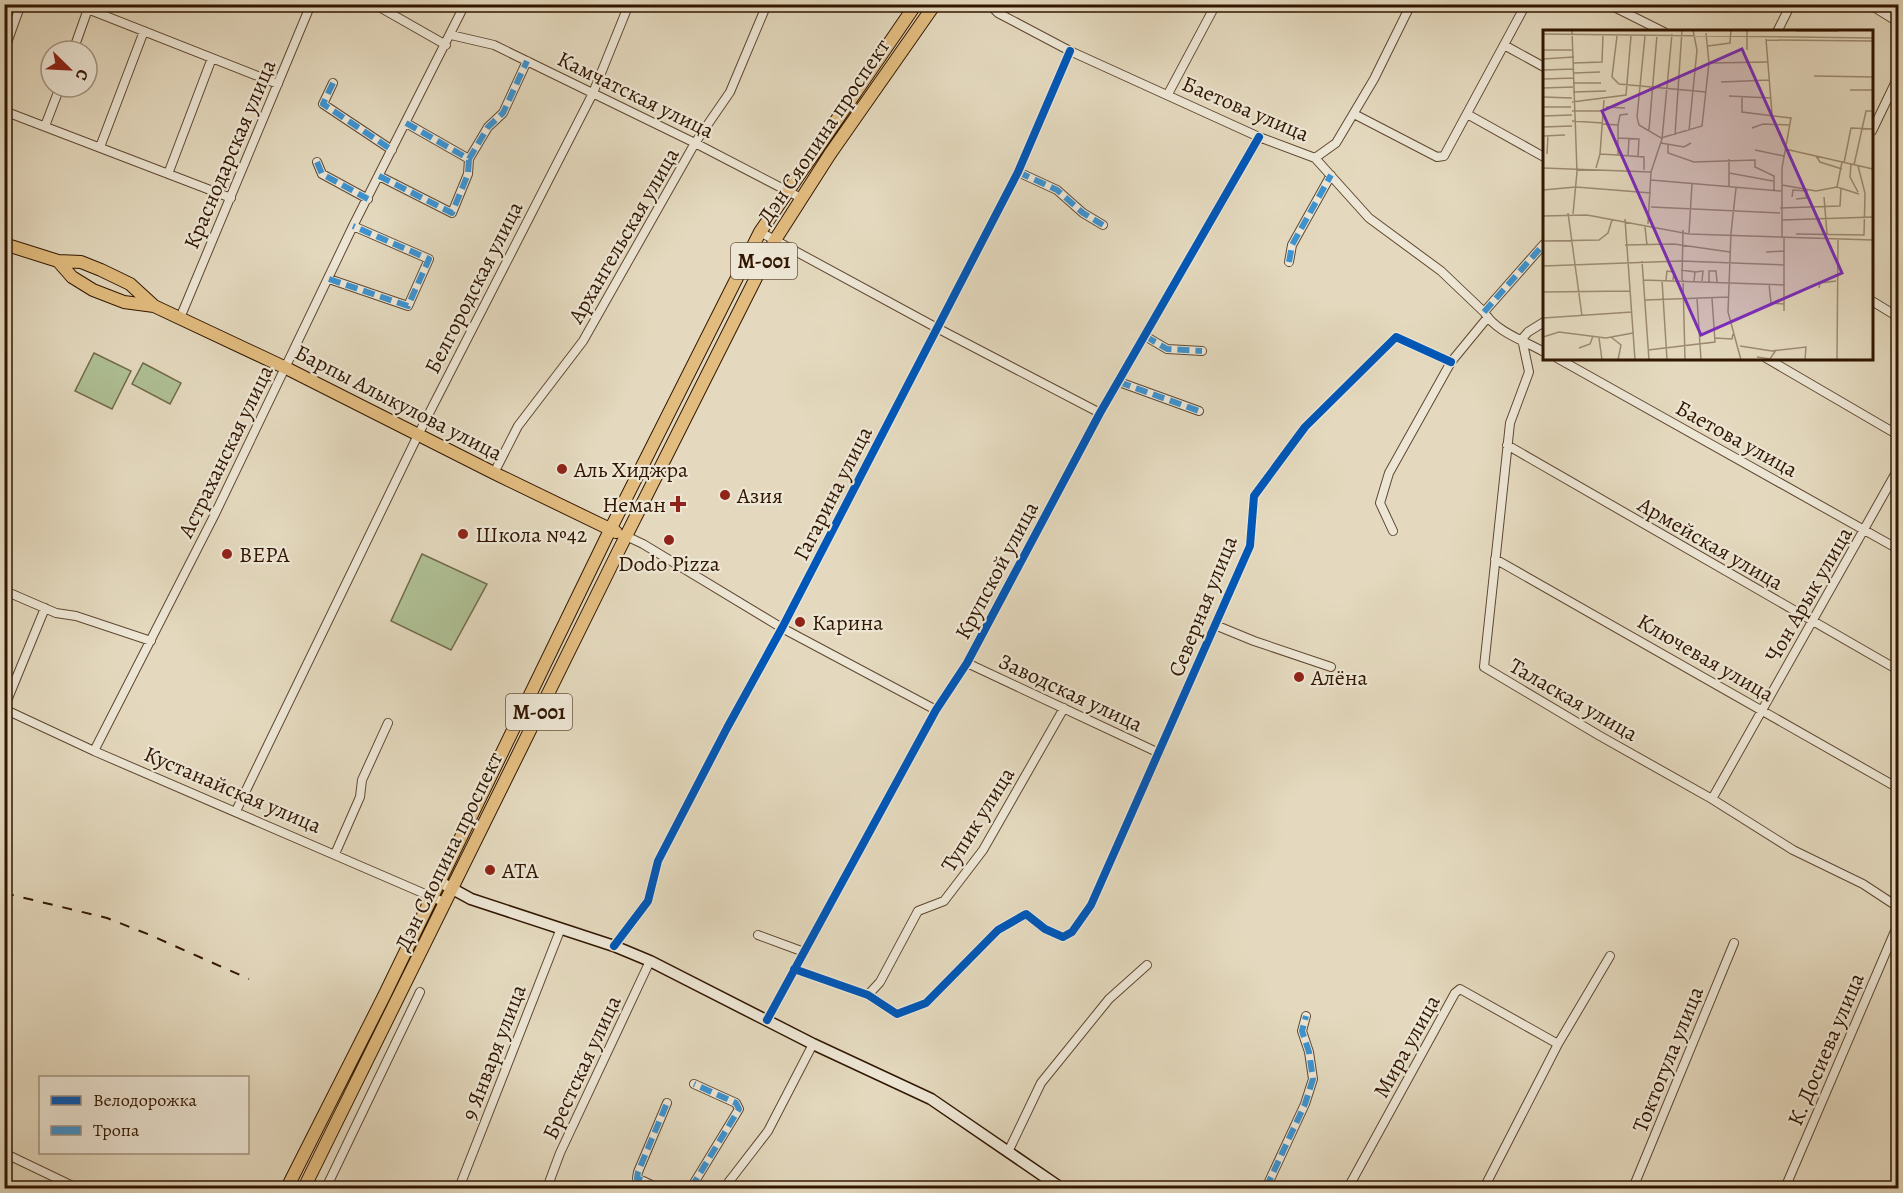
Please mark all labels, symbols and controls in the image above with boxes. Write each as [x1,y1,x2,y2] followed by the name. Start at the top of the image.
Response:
[1543,30,1873,360] inset map
[750,33,897,230] street label: Дэн Сяопина проспект
[39,39,99,99] north arrow
[552,44,720,146] street label: Камчатская улица
[176,54,284,254] street label: Краснодарская улица
[70,66,94,84] text: С
[1177,69,1315,149] street label: Баетова улица
[561,141,687,330] street label: Архангельская улица
[417,195,531,379] street label: Белгородская улица
[731,243,797,279] road number: M-001
[290,337,508,469] street label: Барпы Алыкулова улица
[171,359,281,544] street label: Астраханская улица
[1670,393,1804,485] street label: Баетова улица
[786,420,880,566] street label: Гагарина улица
[573,455,689,485] place label: Аль Хиджра
[555,462,569,476] marker: Аль Хиджра
[736,481,783,511] place label: Азия
[718,488,732,502] marker: Азия
[602,490,666,520] place label: Неман
[1631,490,1790,598] street label: Армейская улица
[948,495,1046,645] street label: Крупской улица
[671,497,685,511] marker: Неман
[475,520,587,550] place label: Школа №42
[1758,521,1860,668] street label: Чон Арык улица
[456,527,470,541] marker: Школа №42
[1161,531,1245,681] street label: Северная улица
[662,533,676,547] marker: Dodo Pizza
[239,540,291,570] place label: ВЕРА
[220,547,234,561] marker: ВЕРА
[618,549,721,579] place label: Dodo Pizza
[1632,607,1780,710] street label: Ключевая улица
[812,608,884,638] place label: Карина
[793,615,807,629] marker: Карина
[994,646,1148,740] street label: Заводская улица
[1504,651,1644,749] street label: Талаская улица
[1310,663,1369,693] place label: Алёна
[1292,670,1306,684] marker: Алёна
[506,694,572,730] road number: M-001
[139,739,327,841] street label: Кустанайская улица
[388,747,510,956] street label: Дэн Сяопина проспект
[934,761,1022,878] street label: Тупик улица
[501,856,540,886] place label: АТА
[483,863,497,877] marker: АТА
[1780,968,1872,1130] street label: К. Досиева улица
[454,979,534,1125] street label: 9 Января улица
[1625,981,1711,1137] street label: Токтогула улица
[1366,989,1448,1103] street label: Мира улица
[535,990,629,1144] street label: Брестская улица
[39,1076,249,1154] legend
[93,1088,198,1112] text: Велодорожка
[93,1118,140,1142] text: Тропа

